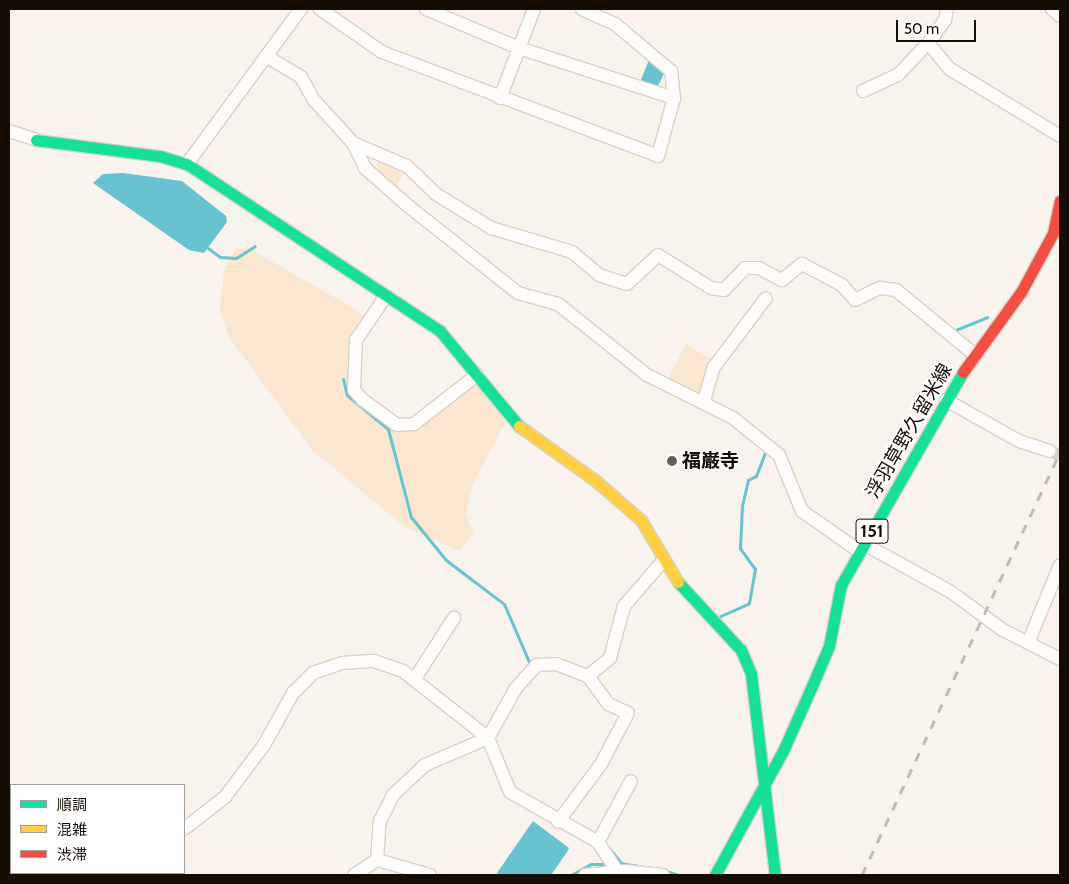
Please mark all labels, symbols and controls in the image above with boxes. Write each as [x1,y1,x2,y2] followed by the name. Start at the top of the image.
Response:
[899,10,979,42] scale bar
[904,20,939,38] text: 50 m
[861,359,957,503] street label: 浮羽草野久留米線
[682,450,739,472] place label: 福巌寺
[666,455,678,467] marker: 福巌寺
[854,516,890,546] road number: 151
[10,784,185,874] legend
[57,796,87,814] text: 順調
[57,821,87,839] text: 混雑
[57,846,87,864] text: 渋滞

